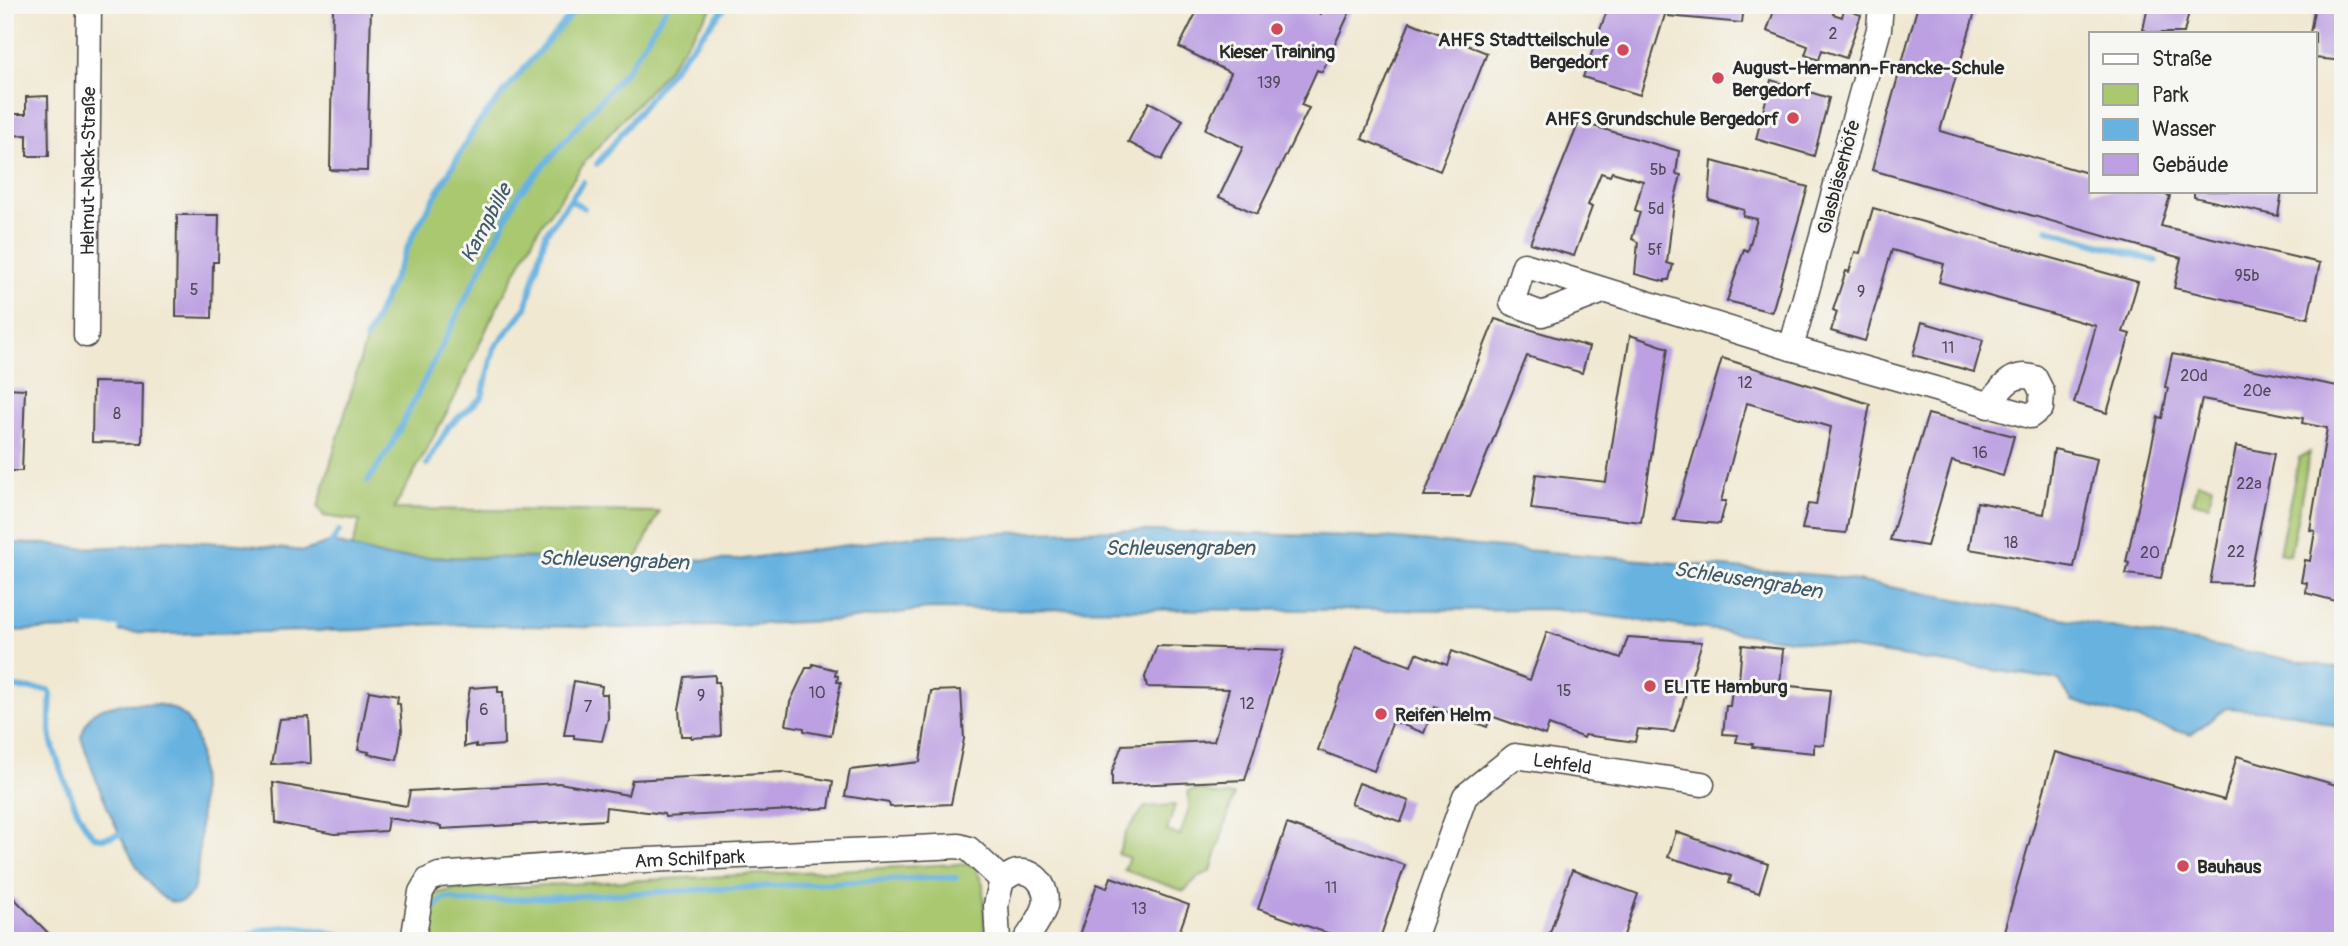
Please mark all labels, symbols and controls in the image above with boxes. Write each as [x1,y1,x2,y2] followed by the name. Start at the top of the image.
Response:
[1269,21,1285,37] marker: Kieser Training
[1829,24,1838,44] house number: 2
[1438,28,1610,74] place label: AHFS Stadtteilschule Bergedorf
[2089,32,2316,192] legend
[1219,40,1335,64] place label: Kieser Training
[1615,42,1631,58] marker: AHFS Stadtteilschule Bergedorf
[2152,46,2212,73] text: Straße
[1732,56,2005,102] place label: August-Hermann-Francke-Schule Bergedorf
[1710,70,1726,86] marker: August-Hermann-Francke-Schule Bergedorf
[1257,73,1281,93] house number: 139
[2152,82,2189,109] text: Park
[76,86,101,256] street label: Helmut-Nack-Straße
[1545,107,1779,131] place label: AHFS Grundschule Bergedorf
[1785,110,1801,126] marker: AHFS Grundschule Bergedorf
[2152,116,2217,143] text: Wasser
[1812,117,1866,237] street label: Glasbläserhöfe
[2152,152,2229,179] text: Gebäude
[1650,160,1666,180] house number: 5b
[454,177,520,267] water label: Kampbille
[1648,199,1664,219] house number: 5d
[1647,240,1663,260] house number: 5f
[2235,266,2260,286] house number: 95b
[190,280,198,300] house number: 5
[1857,282,1865,302] house number: 9
[1942,338,1954,358] house number: 11
[2180,366,2208,386] house number: 20d
[1737,373,1753,393] house number: 12
[2243,381,2271,401] house number: 20e
[113,404,121,424] house number: 8
[1972,443,1988,463] house number: 16
[2236,474,2262,494] house number: 22a
[2004,533,2018,553] house number: 18
[1105,535,1256,562] water label: Schleusengraben
[2227,542,2245,562] house number: 22
[2140,543,2160,563] house number: 20
[539,544,690,577] water label: Schleusengraben
[1672,555,1825,606] water label: Schleusengraben
[1664,675,1788,699] place label: ELITE Hamburg
[1642,678,1658,694] marker: ELITE Hamburg
[1557,681,1571,701] house number: 15
[808,683,826,703] house number: 10
[697,686,705,706] house number: 9
[1239,694,1255,714] house number: 12
[584,697,593,717] house number: 7
[479,700,489,720] house number: 6
[1395,703,1491,727] place label: Reifen Helm
[1373,706,1389,722] marker: Reifen Helm
[1531,748,1593,780] street label: Lehfeld
[634,845,746,874] street label: Am Schilfpark
[2197,855,2262,879] place label: Bauhaus
[2175,858,2191,874] marker: Bauhaus
[1325,878,1337,898] house number: 11
[1131,899,1147,919] house number: 13

